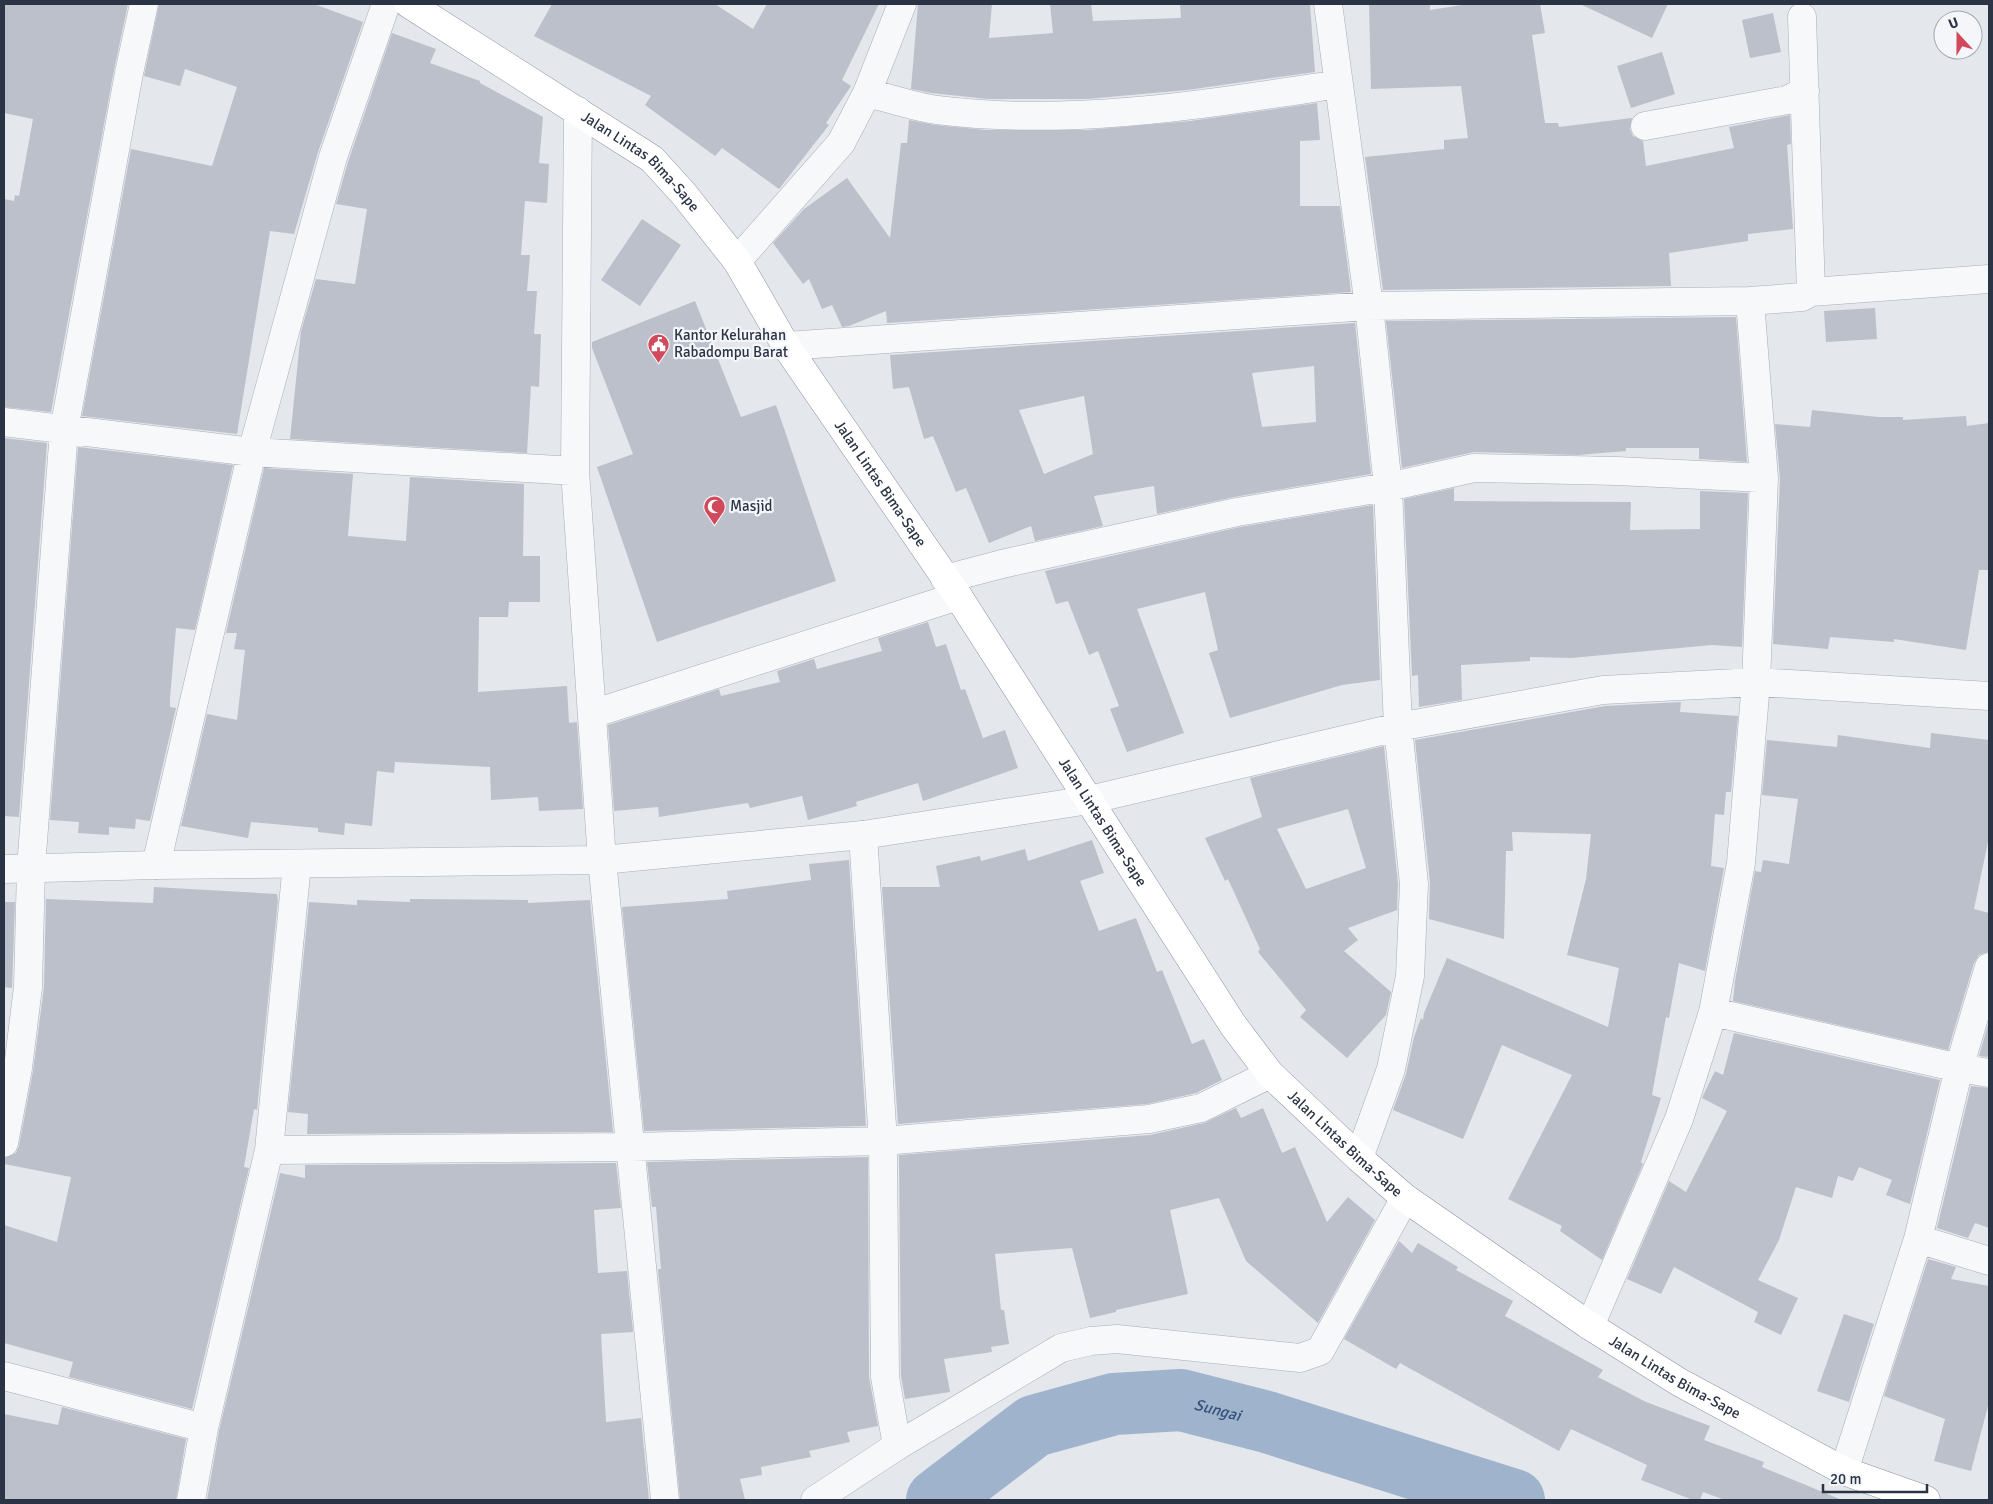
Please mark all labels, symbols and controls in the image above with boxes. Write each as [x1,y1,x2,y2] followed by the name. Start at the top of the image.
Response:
[1933,10,1983,60] north arrow
[1946,14,1961,33] text: U
[578,107,703,215] street label: Jalan Lintas Bima-Sape
[674,326,788,361] place label: Kantor Kelurahan Rabadompu Barat
[646,332,670,363] public building icon: Kantor Kelurahan Rabadompu Barat
[831,417,930,550] street label: Jalan Lintas Bima-Sape
[702,494,726,525] mosque icon: Masjid
[730,497,773,515] place label: Masjid
[1055,754,1151,890] street label: Jalan Lintas Bima-Sape
[1284,1086,1406,1201] street label: Jalan Lintas Bima-Sape
[1606,1331,1744,1423] street label: Jalan Lintas Bima-Sape
[1192,1395,1244,1426] water label: Sungai
[1823,1462,1927,1494] scale bar
[1830,1470,1861,1488] text: 20 m

